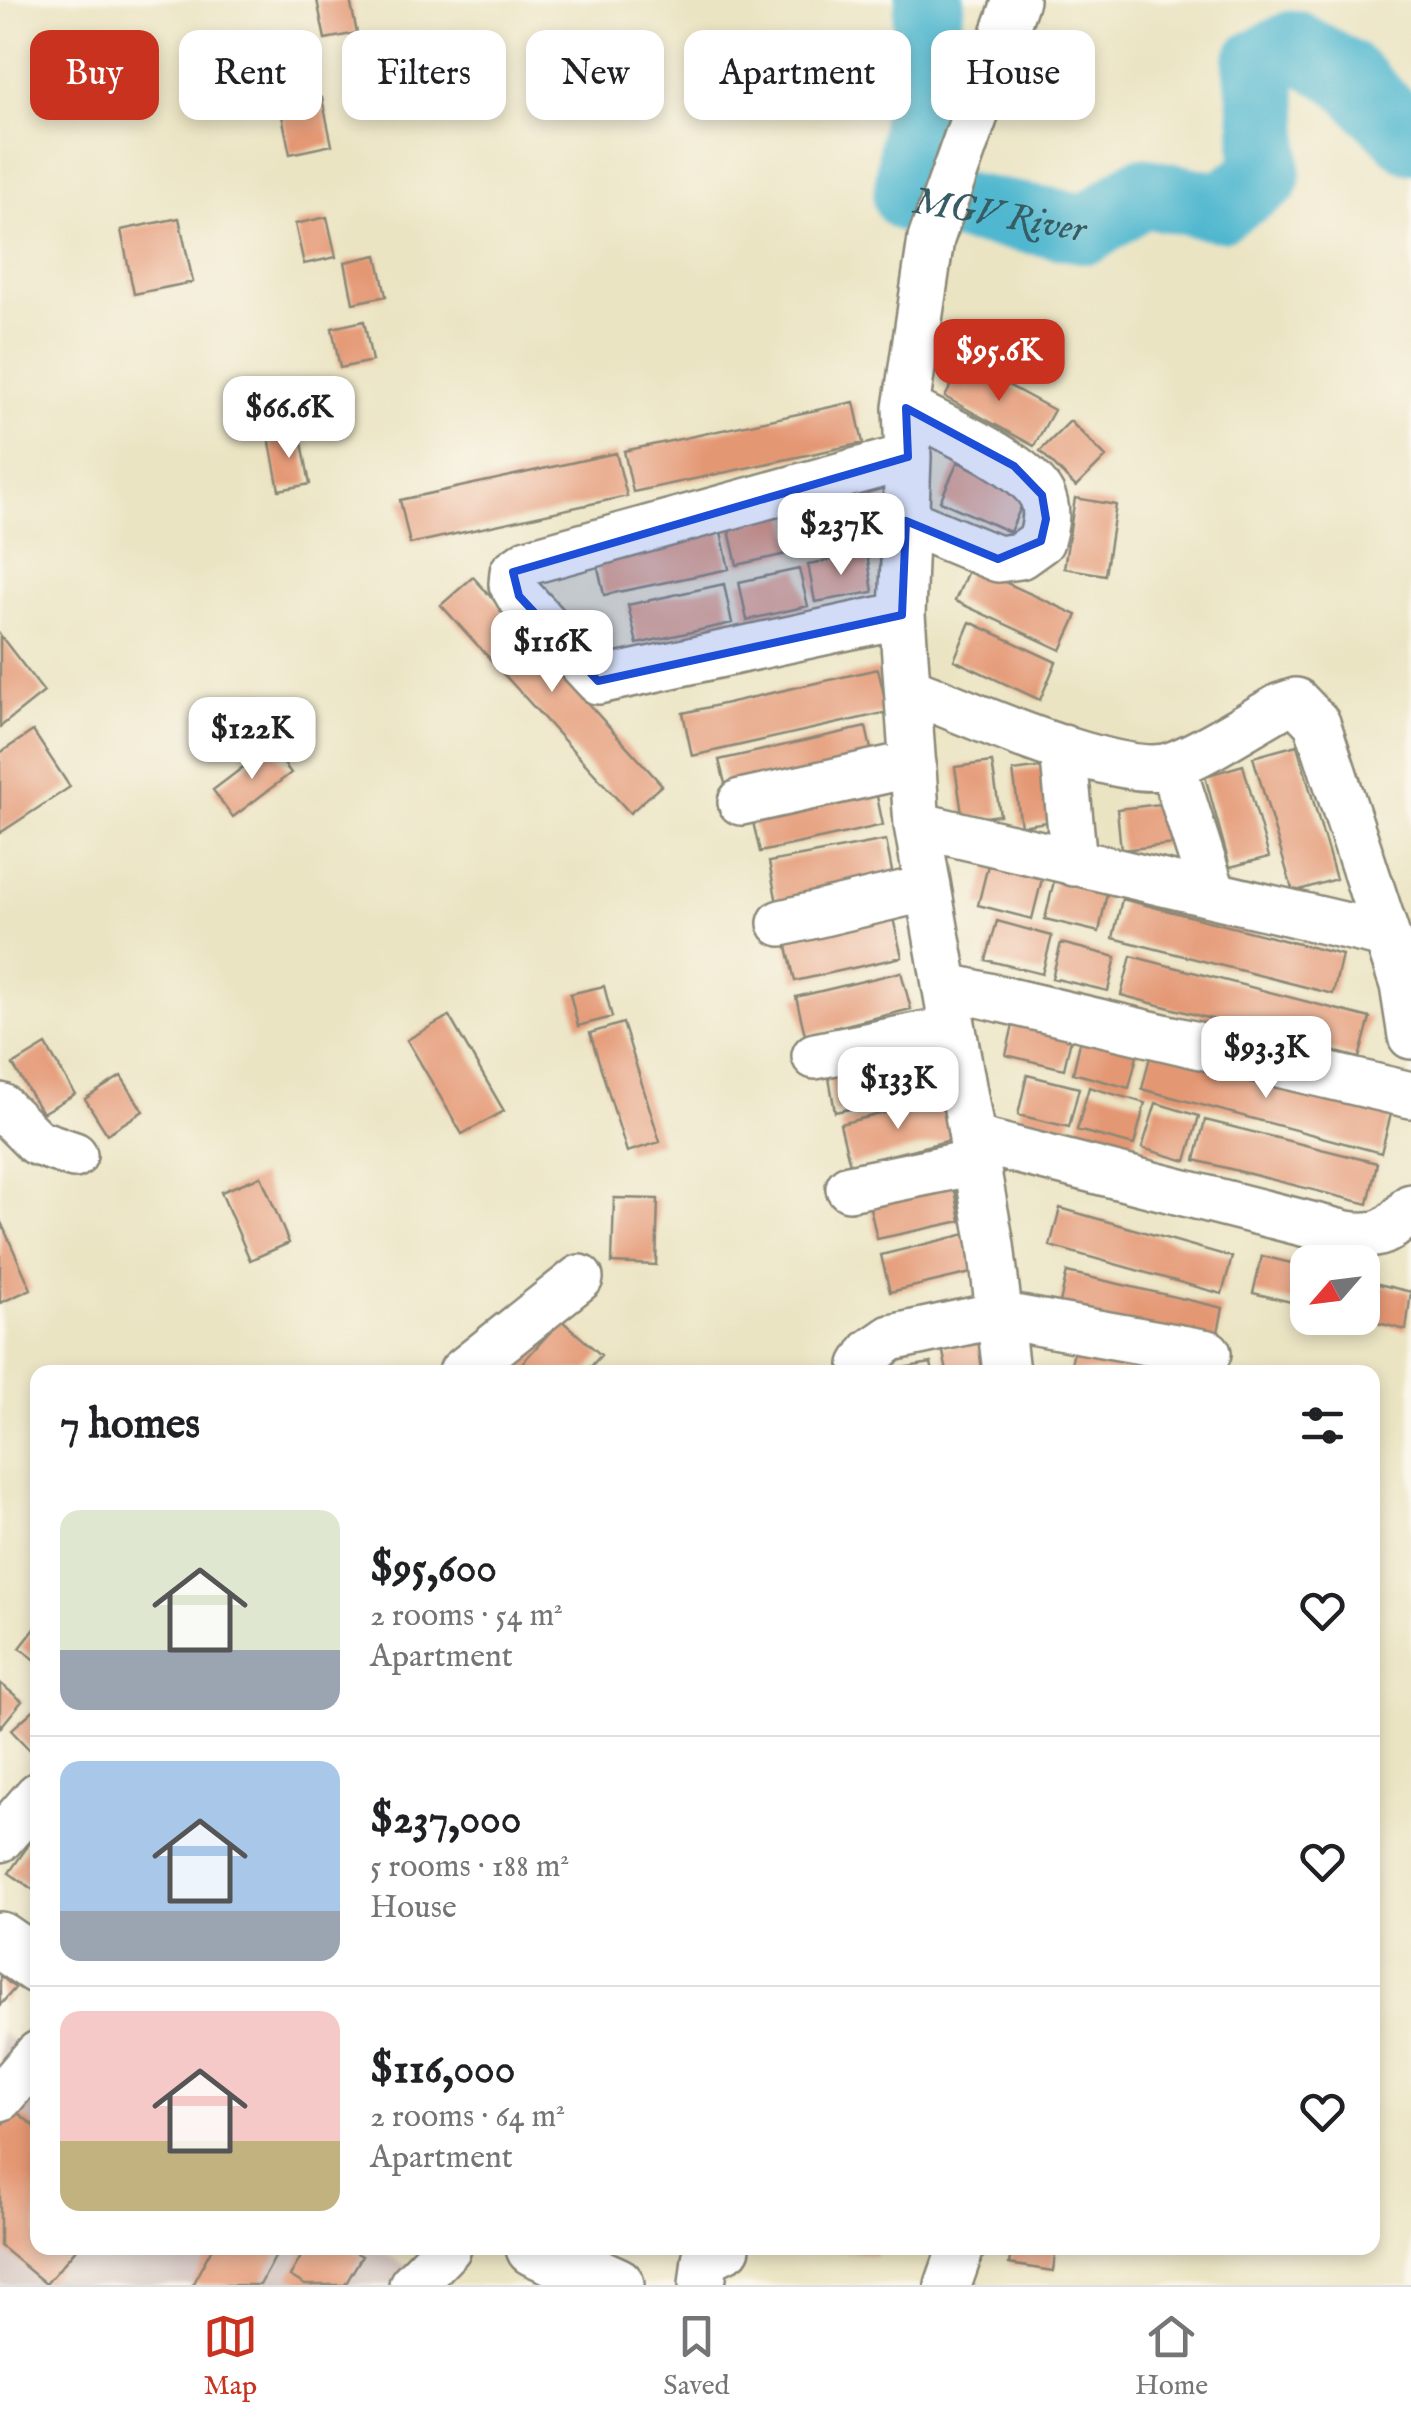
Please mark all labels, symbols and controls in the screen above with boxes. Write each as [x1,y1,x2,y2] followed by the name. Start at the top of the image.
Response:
[30,30,159,120] chip: Buy
[179,30,322,120] chip: Rent
[342,30,506,120] chip: Filters
[526,30,664,120] chip: New
[684,30,911,120] chip: Apartment
[931,30,1095,120] chip: House
[909,178,1091,256] water label: MGV River
[918,319,1080,404] pin: $95.6K
[956,331,1042,372] text: $95.6K
[208,376,370,461] pin: $66.6K
[245,388,333,429] text: $66.6K
[771,493,911,578] pin: $237K
[800,505,882,546] text: $237K
[482,610,622,695] pin: $116K
[513,622,591,663] text: $116K
[182,697,322,782] pin: $122K
[211,709,293,750] text: $122K
[1185,1016,1347,1101] pin: $93.3K
[1223,1028,1309,1069] text: $93.3K
[828,1047,968,1132] pin: $133K
[860,1059,936,1100] text: $133K
[1290,1245,1380,1335] north arrow
[1290,1245,1380,1335] map controls
[1295,1398,1350,1453] icon: filters
[60,1399,200,1452] text: 7 homes
[370,1543,497,1596] text: $95,600
[140,1550,260,1670] icon: home
[1295,1583,1350,1638] icon: heart
[370,1596,563,1637] text: 2 rooms · 54 m²
[370,1637,513,1678] text: Apartment
[370,1794,521,1847] text: $237,000
[140,1801,260,1921] icon: home
[1295,1834,1350,1889] icon: heart
[370,1847,569,1888] text: 5 rooms · 188 m²
[370,1888,457,1929] text: House
[370,2044,515,2097] text: $116,000
[140,2051,260,2171] icon: home
[1295,2084,1350,2139] icon: heart
[370,2097,565,2138] text: 2 rooms · 64 m²
[370,2138,513,2179] text: Apartment
[203,2309,258,2404] tab: Map
[663,2309,730,2404] tab: Saved
[1135,2309,1208,2404] tab: Home

